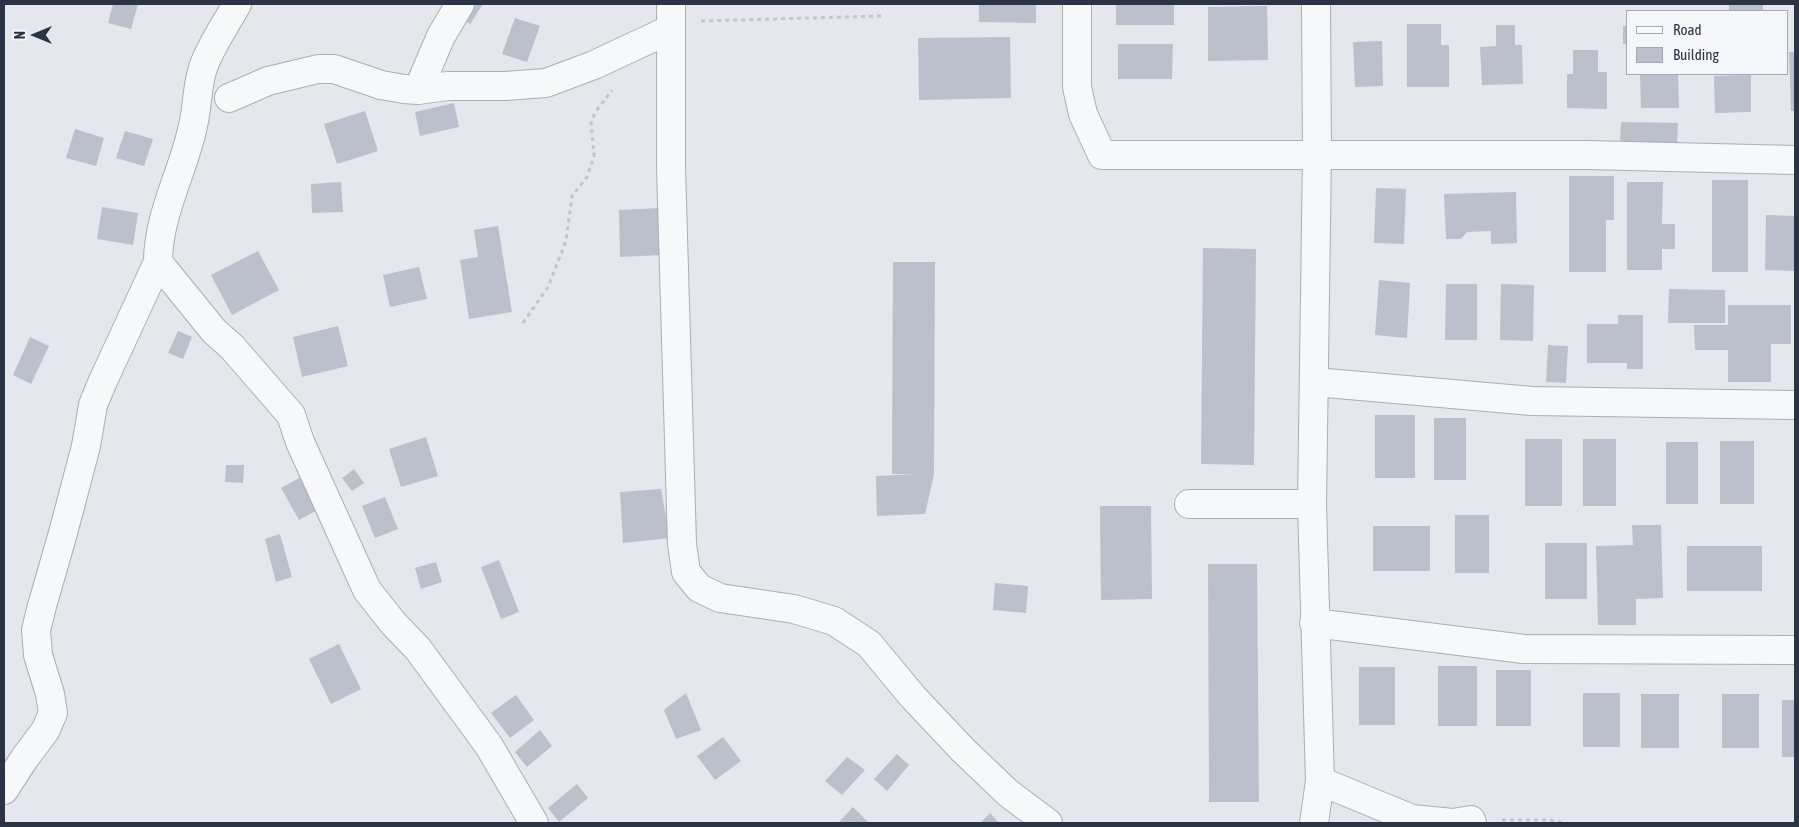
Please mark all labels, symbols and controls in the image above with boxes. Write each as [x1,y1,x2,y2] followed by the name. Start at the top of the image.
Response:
[10,10,60,60] north arrow
[1626,10,1789,75] legend
[1673,21,1702,38] text: Road
[12,31,28,39] text: N
[1673,46,1719,63] text: Building

